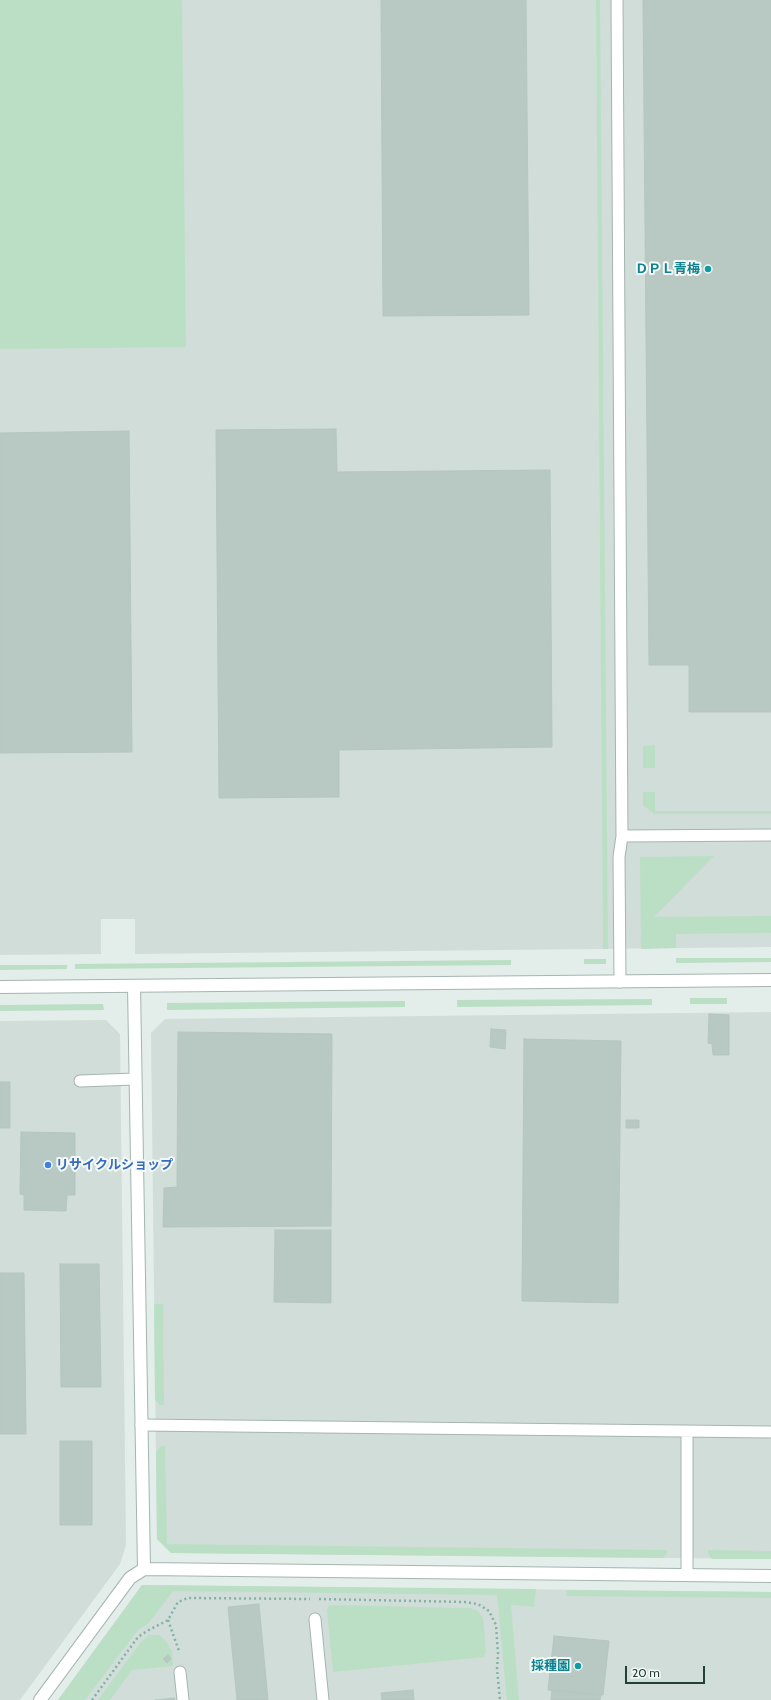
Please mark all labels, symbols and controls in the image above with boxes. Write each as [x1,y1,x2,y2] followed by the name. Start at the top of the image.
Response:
[635,261,700,277] place label: ＤＰＬ青梅
[703,264,713,274] marker: ＤＰＬ青梅
[56,1157,173,1173] place label: リサイクルショップ
[43,1160,53,1170] marker: リサイクルショップ
[531,1658,570,1674] place label: 採種園
[627,1658,707,1684] scale bar
[573,1661,583,1671] marker: 採種園
[632,1665,660,1680] text: 20 m

